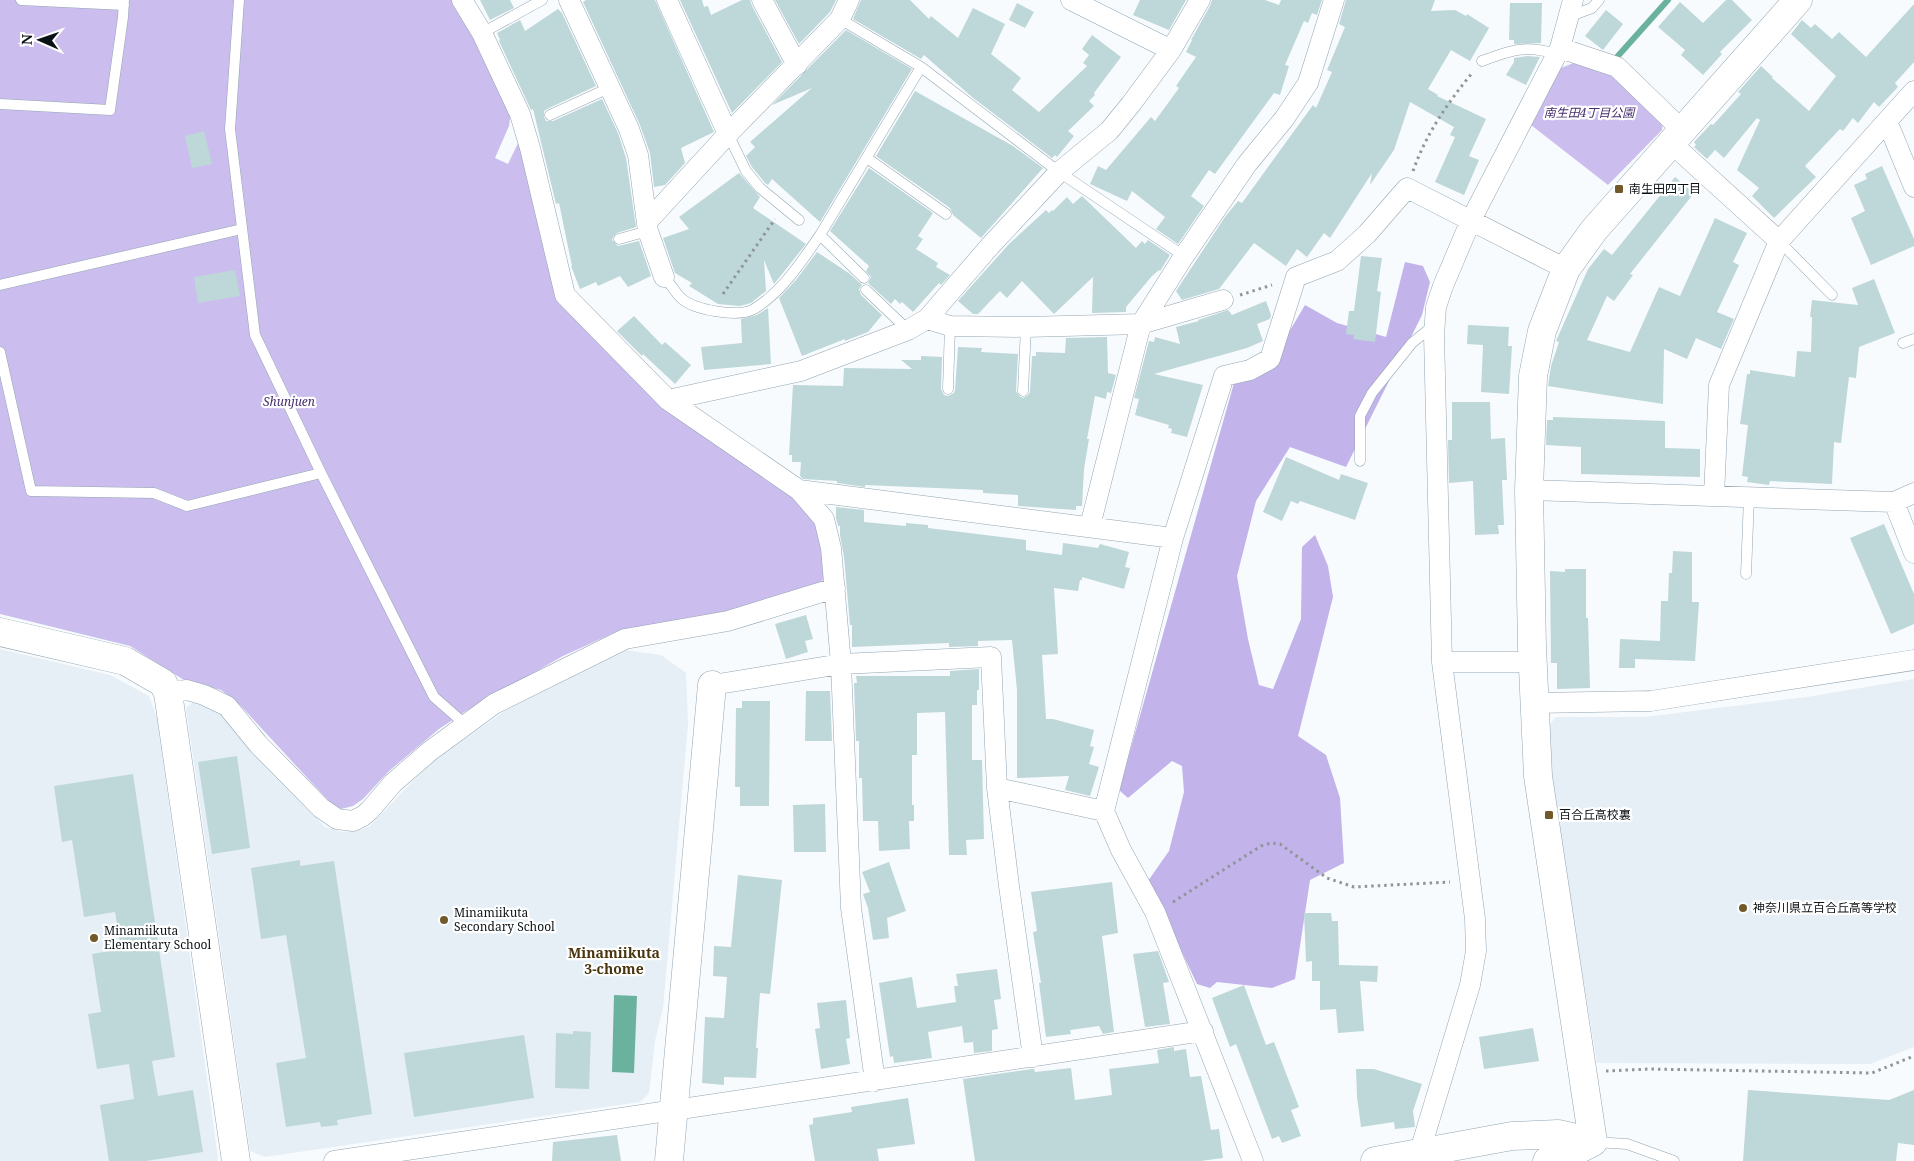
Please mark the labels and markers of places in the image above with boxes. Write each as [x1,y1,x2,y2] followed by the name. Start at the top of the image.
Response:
[1629,180,1701,197] place label: 南生田四丁目
[1613,183,1625,195] marker: 南生田四丁目
[1559,806,1631,823] place label: 百合丘高校裏
[1543,809,1555,821] marker: 百合丘高校裏
[1753,899,1897,916] place label: 神奈川県立百合丘高等学校
[1737,902,1749,914] marker: 神奈川県立百合丘高等学校
[454,904,555,935] place label: Minamiikuta Secondary School
[438,914,450,926] marker: Minamiikuta Secondary School
[104,922,212,953] place label: Minamiikuta Elementary School
[88,932,100,944] marker: Minamiikuta Elementary School

